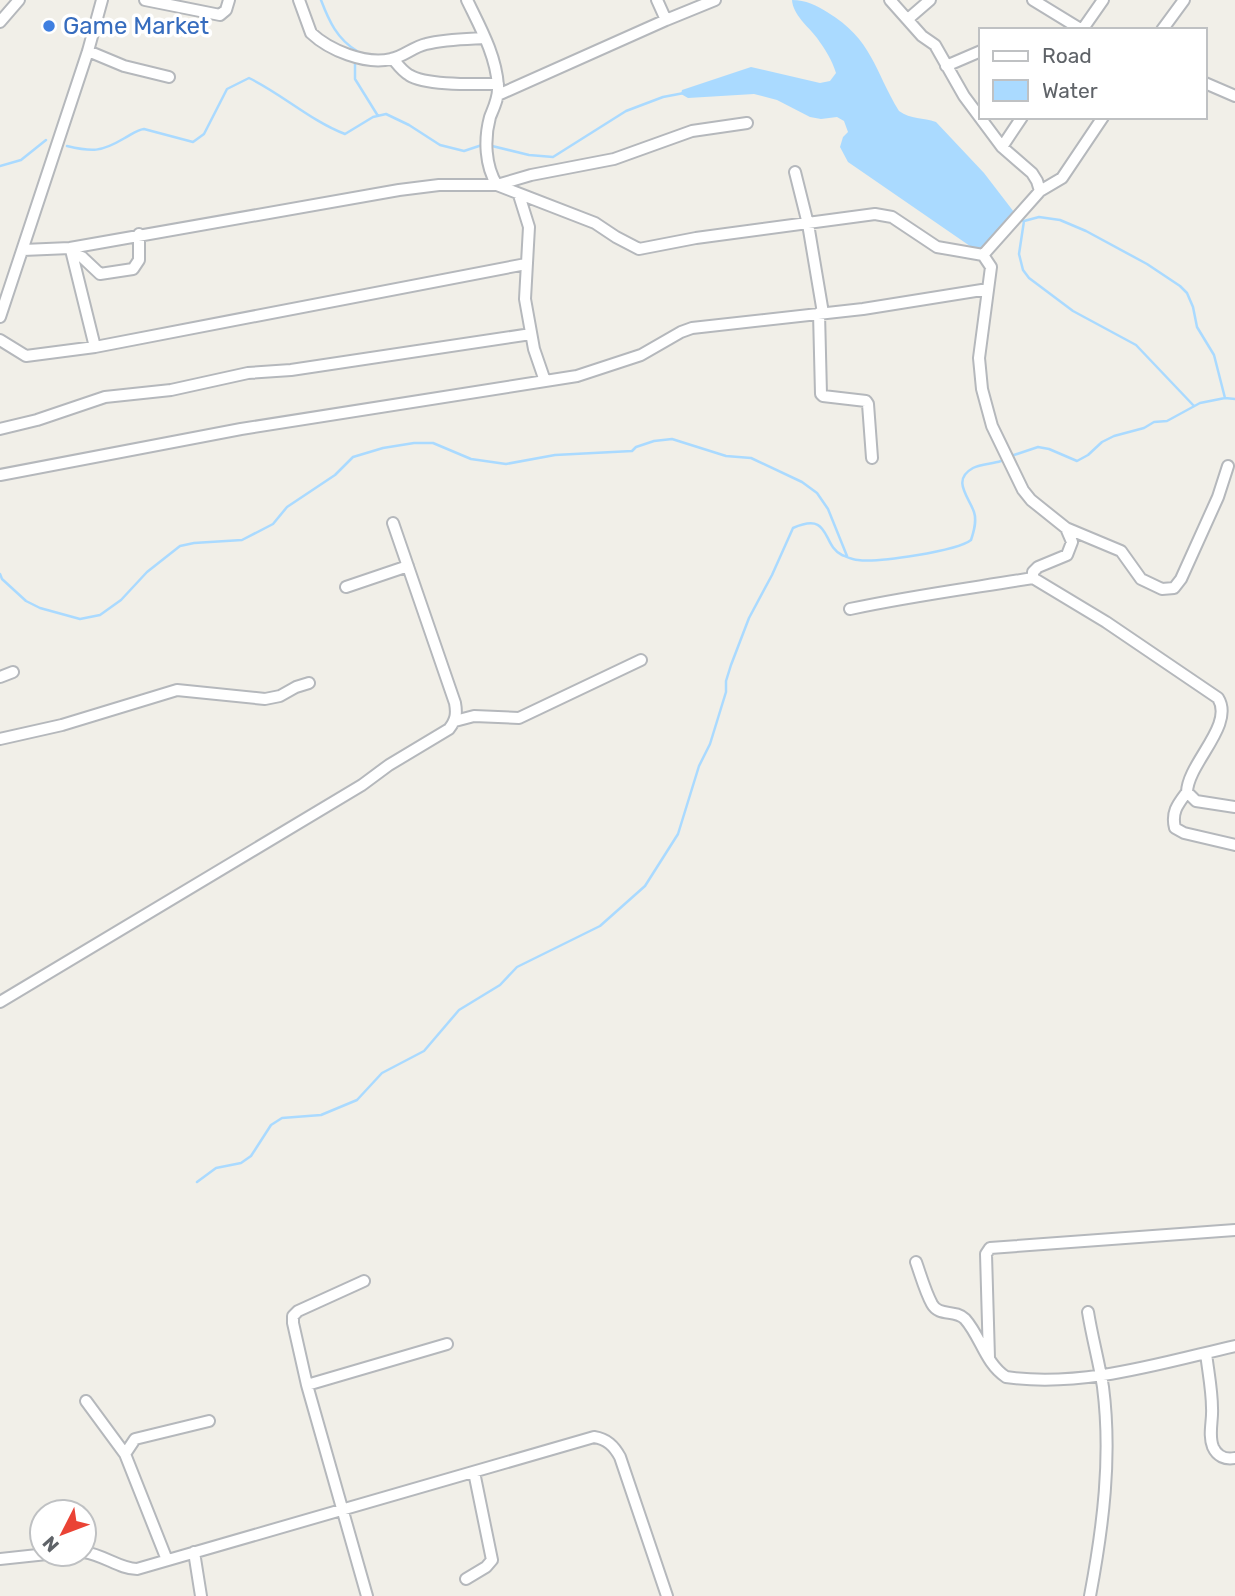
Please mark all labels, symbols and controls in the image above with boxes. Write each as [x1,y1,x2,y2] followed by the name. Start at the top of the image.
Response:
[63,12,209,40] place label: Game Market
[41,18,57,34] marker: Game Market
[979,28,1207,119] legend
[1042,43,1092,68] text: Road
[1042,78,1098,103] text: Water
[28,1498,98,1568] north arrow
[38,1531,64,1557] text: N

